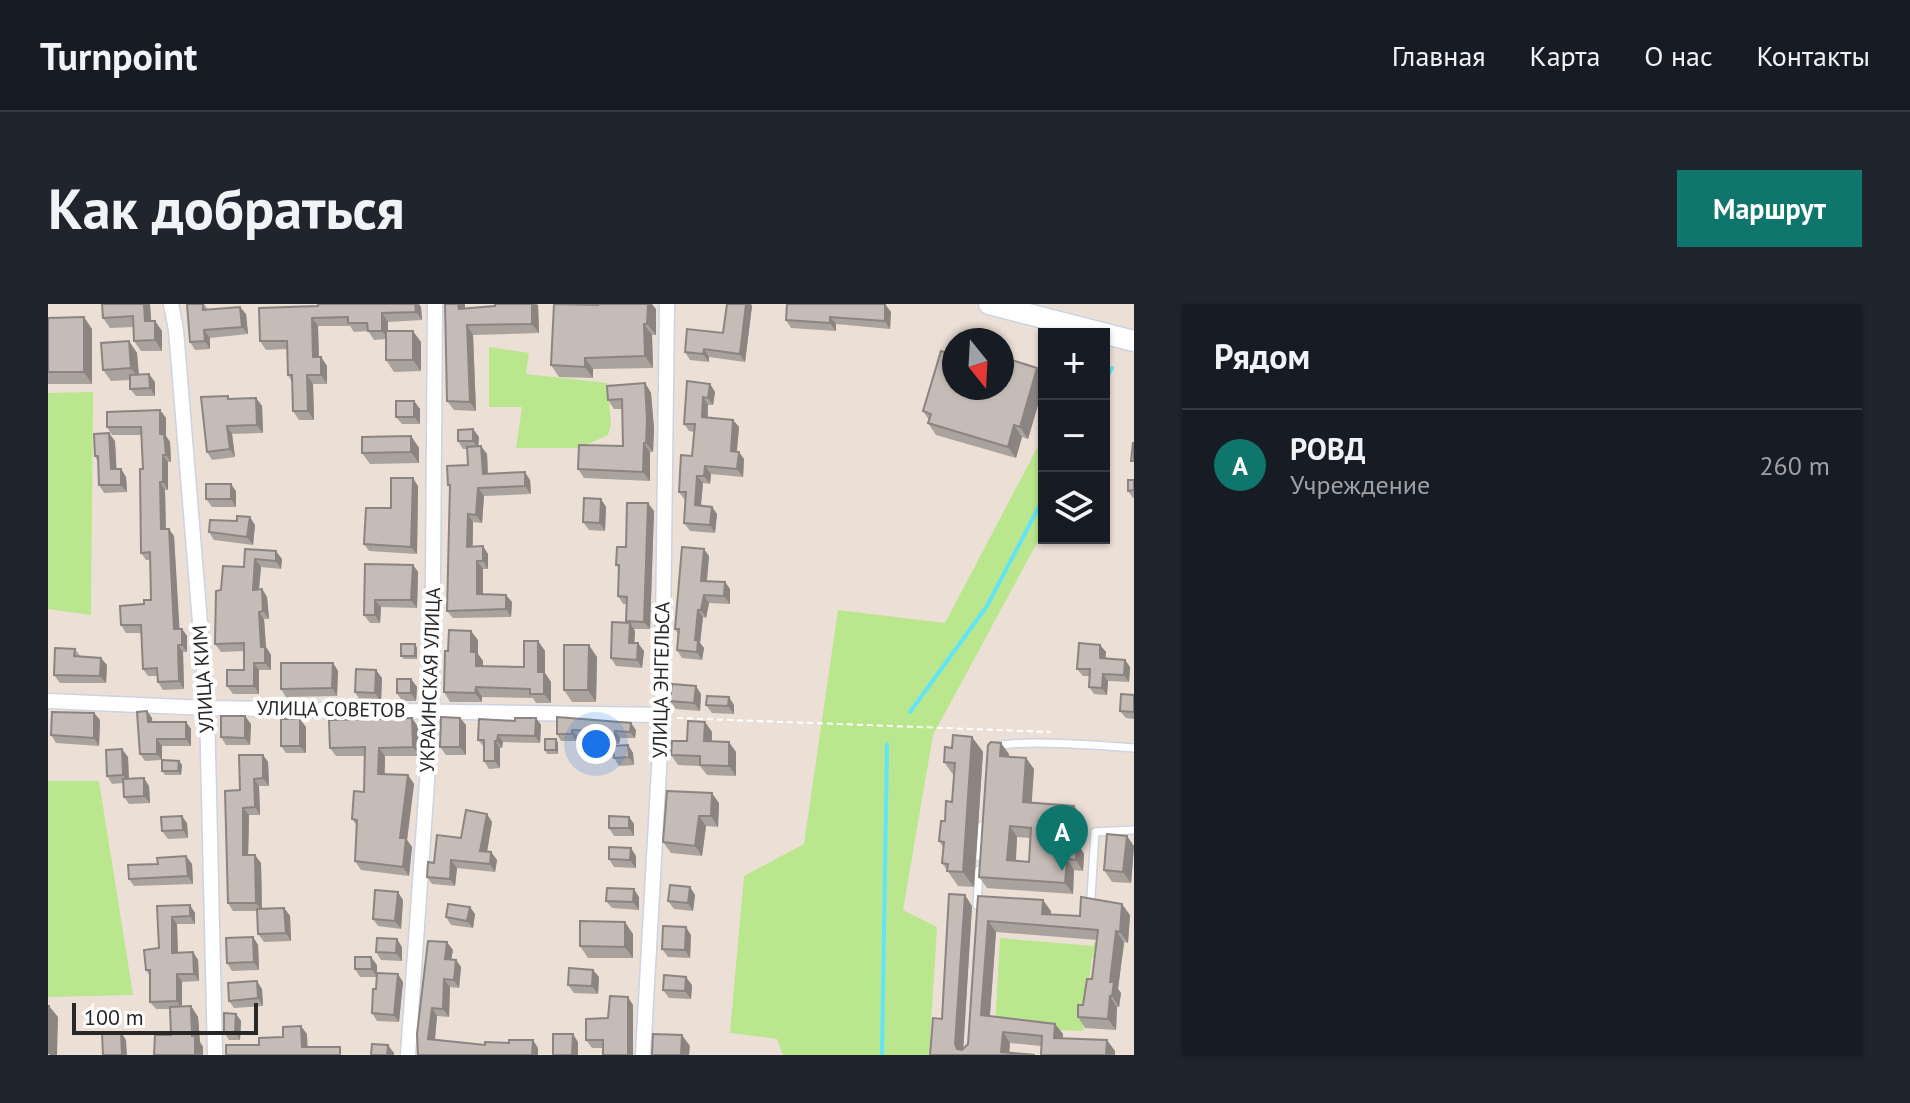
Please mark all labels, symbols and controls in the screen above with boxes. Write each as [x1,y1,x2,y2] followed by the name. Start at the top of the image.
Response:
[40,31,197,80] text: Turnpoint
[1392,37,1486,74] text: Главная
[1530,37,1600,74] text: Карта
[1644,37,1713,74] text: О нас
[1757,37,1870,74] text: Контакты
[1677,170,1862,247] button: Маршрут
[48,172,405,244] text: Как добраться
[942,328,1014,400] north arrow
[1038,328,1110,544] map controls
[1038,328,1110,400] button: +
[1214,334,1310,378] text: Рядом
[1038,400,1110,472] button: −
[1290,429,1365,468] text: РОВД
[1232,449,1248,482] text: A
[1759,449,1830,482] text: 260 m
[1290,468,1430,501] text: Учреждение
[1038,472,1110,544] button: layers
[414,587,446,773] street label: УКРАИНСКАЯ УЛИЦА
[647,601,675,759] street label: УЛИЦА ЭНГЕЛЬСА
[186,624,220,734] street label: УЛИЦА КИМ
[256,695,406,723] street label: УЛИЦА СОВЕТОВ
[576,724,616,764] your location
[1036,805,1088,871] pin: A
[72,999,258,1035] scale bar
[84,1003,144,1031] text: 100 m

